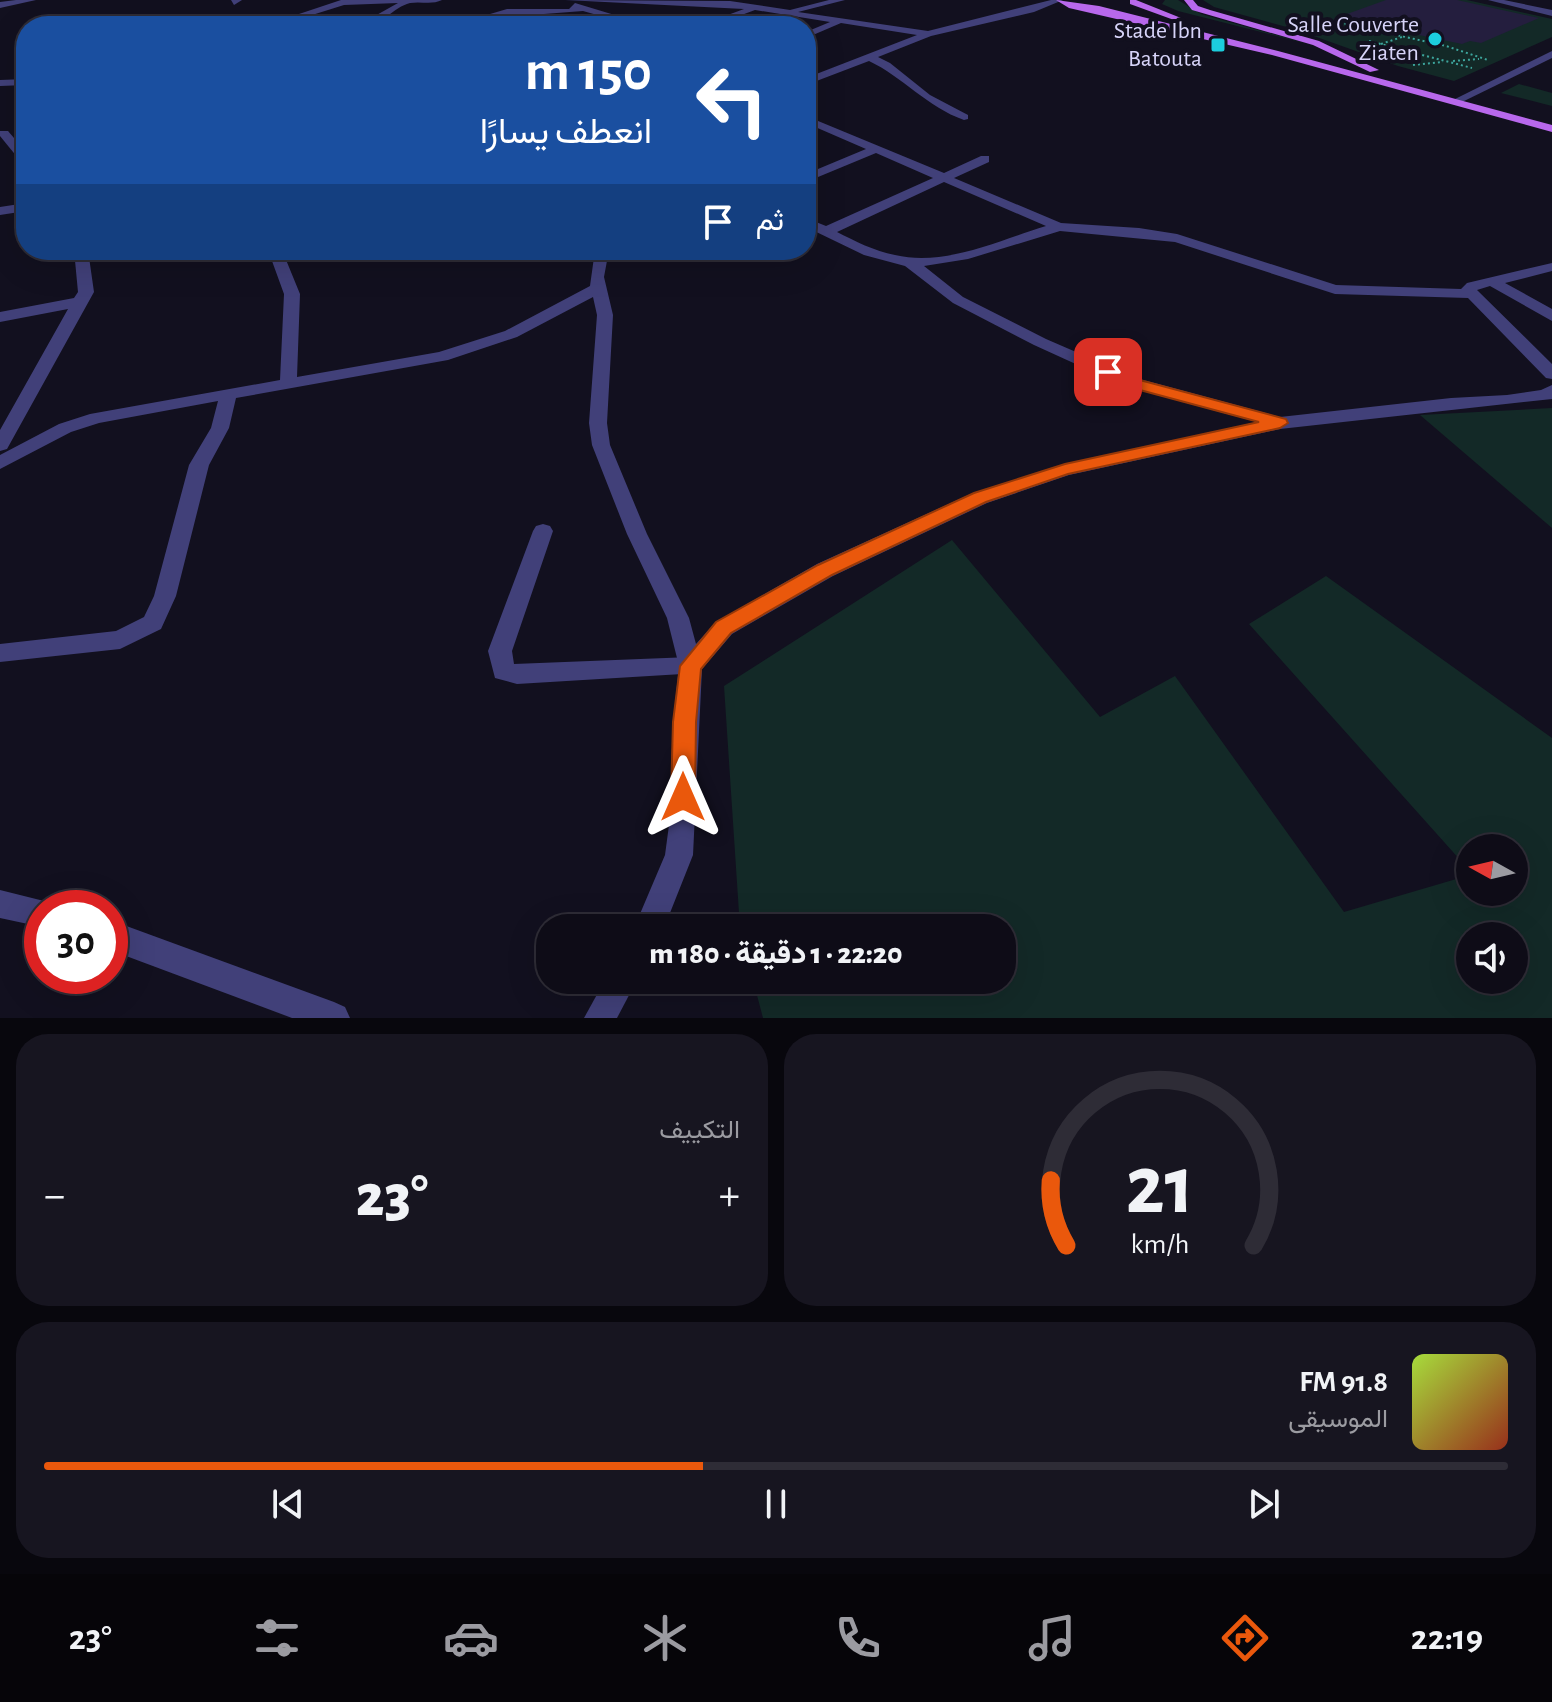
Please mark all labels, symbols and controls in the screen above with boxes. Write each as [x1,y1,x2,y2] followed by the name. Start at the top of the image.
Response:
[1287,13,1419,65] place label: Salle Couverte Ziaten
[1114,19,1202,71] place label: Stade Ibn Batouta
[1426,30,1444,48] marker: Salle Couverte Ziaten
[1209,36,1227,54] marker: Stade Ibn Batouta
[525,44,652,100] text: 150 m
[680,48,784,152] icon: left
[480,114,652,150] text: انعطف يسارًا
[696,200,740,244] icon: arrive
[756,206,784,236] text: ثم
[1074,338,1142,406] pin
[1086,350,1130,394] icon: arrive
[641,755,725,839] position arrow
[1456,834,1528,906] north arrow
[1456,834,1528,994] map controls
[24,890,128,994] speed limit sign: 30
[1456,922,1528,994] button: sound
[649,939,903,969] text: 22:20 · 1 دقيقة · 180 m
[659,1117,740,1143] text: التكييف
[1125,1145,1195,1229] text: 21
[356,1167,428,1227] text: 23°
[44,1174,65,1218] text: −
[719,1174,740,1218] text: +
[1131,1230,1189,1259] text: km/h
[1299,1367,1388,1397] text: 91.8 FM
[1288,1406,1388,1432] text: الموسيقى
[266,1482,310,1526] icon: previous
[754,1482,798,1526] icon: pause
[1242,1482,1286,1526] icon: next
[249,1610,305,1666] icon: filters
[443,1610,499,1666] icon: car
[637,1610,693,1666] icon: climate
[830,1610,886,1666] icon: phone
[1024,1610,1080,1666] icon: music
[1217,1610,1273,1666] icon: directions
[69,1620,112,1656] text: 23°
[1411,1620,1483,1656] text: 22:19

